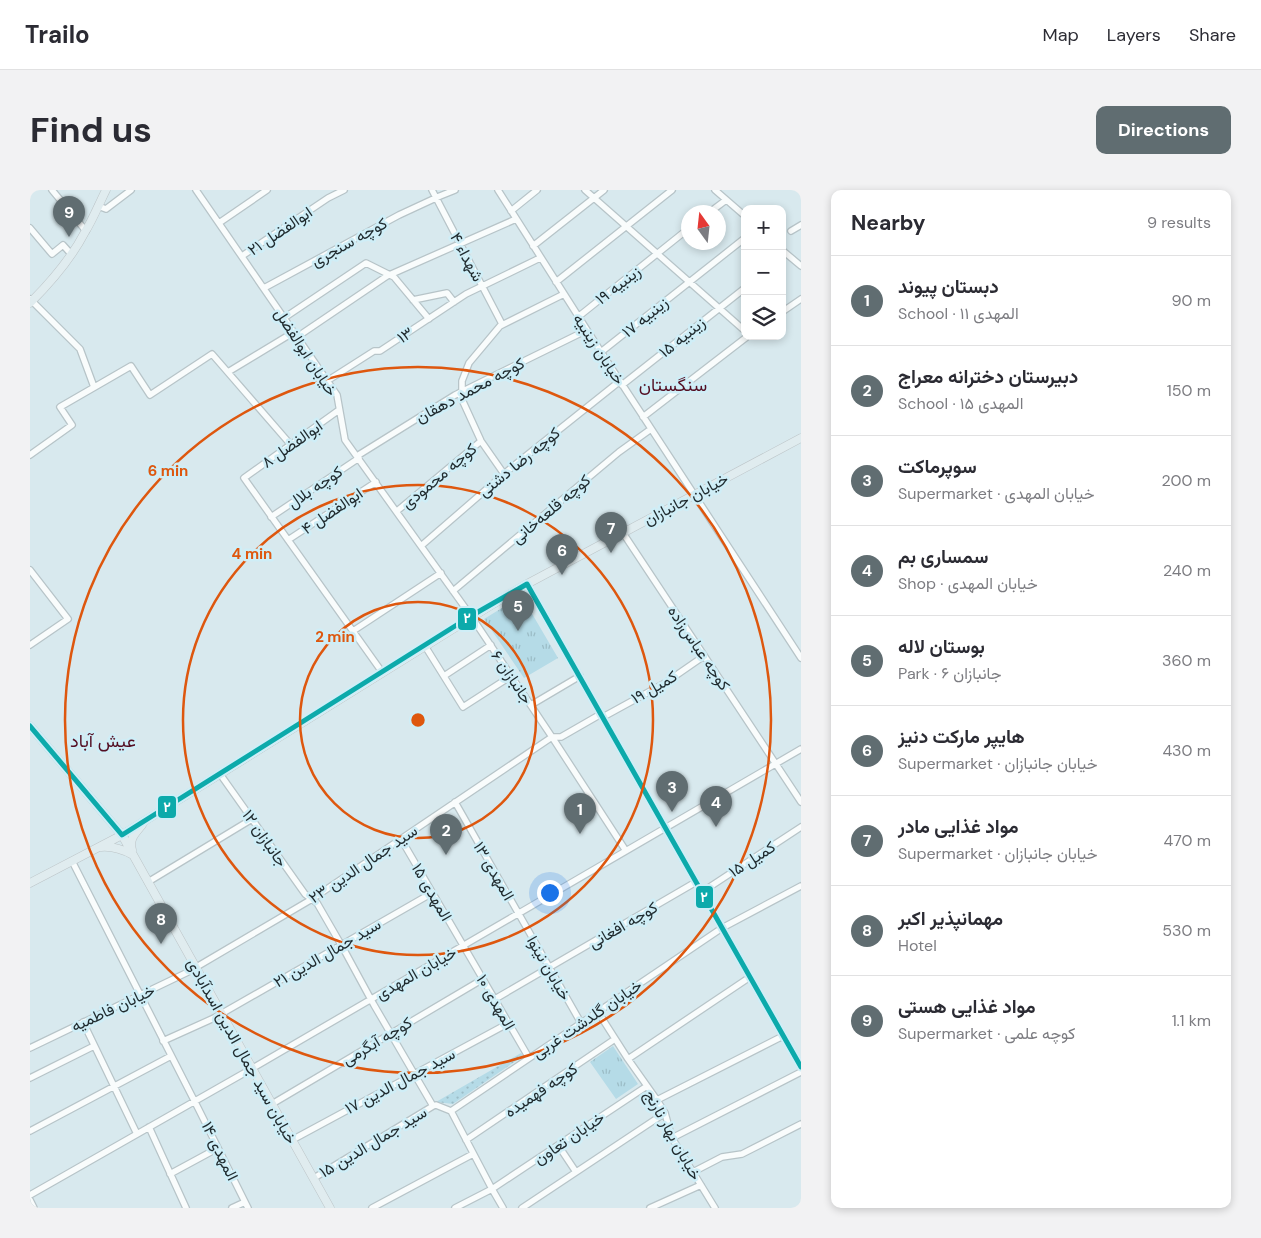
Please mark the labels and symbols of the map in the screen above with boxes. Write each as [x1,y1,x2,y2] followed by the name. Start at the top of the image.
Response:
[53,196,85,237] pin: 9
[244,202,316,260] street label: ابوالفضل ۲۱
[681,205,726,250] north arrow
[307,212,391,272] street label: کوچه سنجری
[445,229,489,285] street label: شهداء ۴
[591,261,645,309] street label: زینبیه ۱۹
[617,292,673,342] street label: زینبیه ۱۷
[270,304,342,400] street label: خیابان ابوالفضل
[568,310,630,389] street label: خیابان زینبیه
[654,312,710,362] street label: زینبیه ۱۵
[393,322,417,348] street label: ۱۳
[412,352,529,428] street label: کوچه محمد دهقان
[639,373,707,397] district label: سنگستان
[257,415,327,473] street label: ابوالفضل ۸
[474,422,565,502] street label: کوچه رضا دشتی
[397,438,482,514] street label: کوچه محمودی
[148,461,188,481] text: 6 min
[283,461,347,514] street label: کوچه بلال
[640,468,732,530] street label: خیابان جانبازان
[507,470,596,549] street label: کوچه قلعه‌خانی
[297,483,367,539] street label: ابوالفضل ۴
[595,512,627,553] pin: 7
[546,534,578,575] pin: 6
[232,544,272,564] text: 4 min
[502,590,534,631] pin: 5
[662,602,735,695] street label: کوچه عباس‌زاده
[457,607,477,631] line badge: ۲
[463,609,471,627] text: ۲
[315,627,355,647] text: 2 min
[486,646,538,708] street label: جانبازان ۶
[627,665,681,709] street label: کمیل ۱۹
[409,711,427,729] centre of rings
[70,729,136,753] district label: عیش آباد
[656,771,688,812] pin: 3
[700,786,732,827] pin: 4
[564,793,596,834] pin: 1
[157,795,177,819] line badge: ۲
[163,798,171,816] text: ۲
[238,805,293,871] street label: جانبازان ۱۲
[430,814,462,855] pin: 2
[305,820,421,908] street label: سید جمال الدین ۲۳
[725,836,779,882] street label: کمیل ۱۵
[469,838,519,904] street label: المهدی ۱۳
[407,859,457,925] street label: المهدی ۱۵
[537,880,563,906] your location
[695,885,714,909] line badge: ۲
[700,888,708,906] text: ۲
[584,897,662,954] street label: کوچه افغانی
[145,903,177,944] pin: 8
[269,914,385,992] street label: سید جمال الدین ۲۱
[522,932,576,1004] street label: خیابان نینوا
[372,941,460,1005] street label: خیابان المهدی
[182,955,302,1148] street label: خیابان سید جمال الدین اسدآبادی
[472,970,520,1034] street label: المهدی ۱۰
[528,974,646,1063] street label: خیابان گلدشت غربی
[68,979,158,1037] street label: خیابان فاطمیه
[338,1012,416,1071] street label: کوچه آبگرمی
[341,1043,459,1119] street label: سید جمال الدین ۱۷
[500,1058,582,1123] street label: کوچه فهمیده
[639,1086,707,1185] street label: خیابان بهار نارنج
[315,1102,431,1182] street label: سید جمال الدین ۱۵
[530,1107,609,1169] street label: خیابان تعاون
[197,1118,243,1184] street label: المهدی ۱۴

